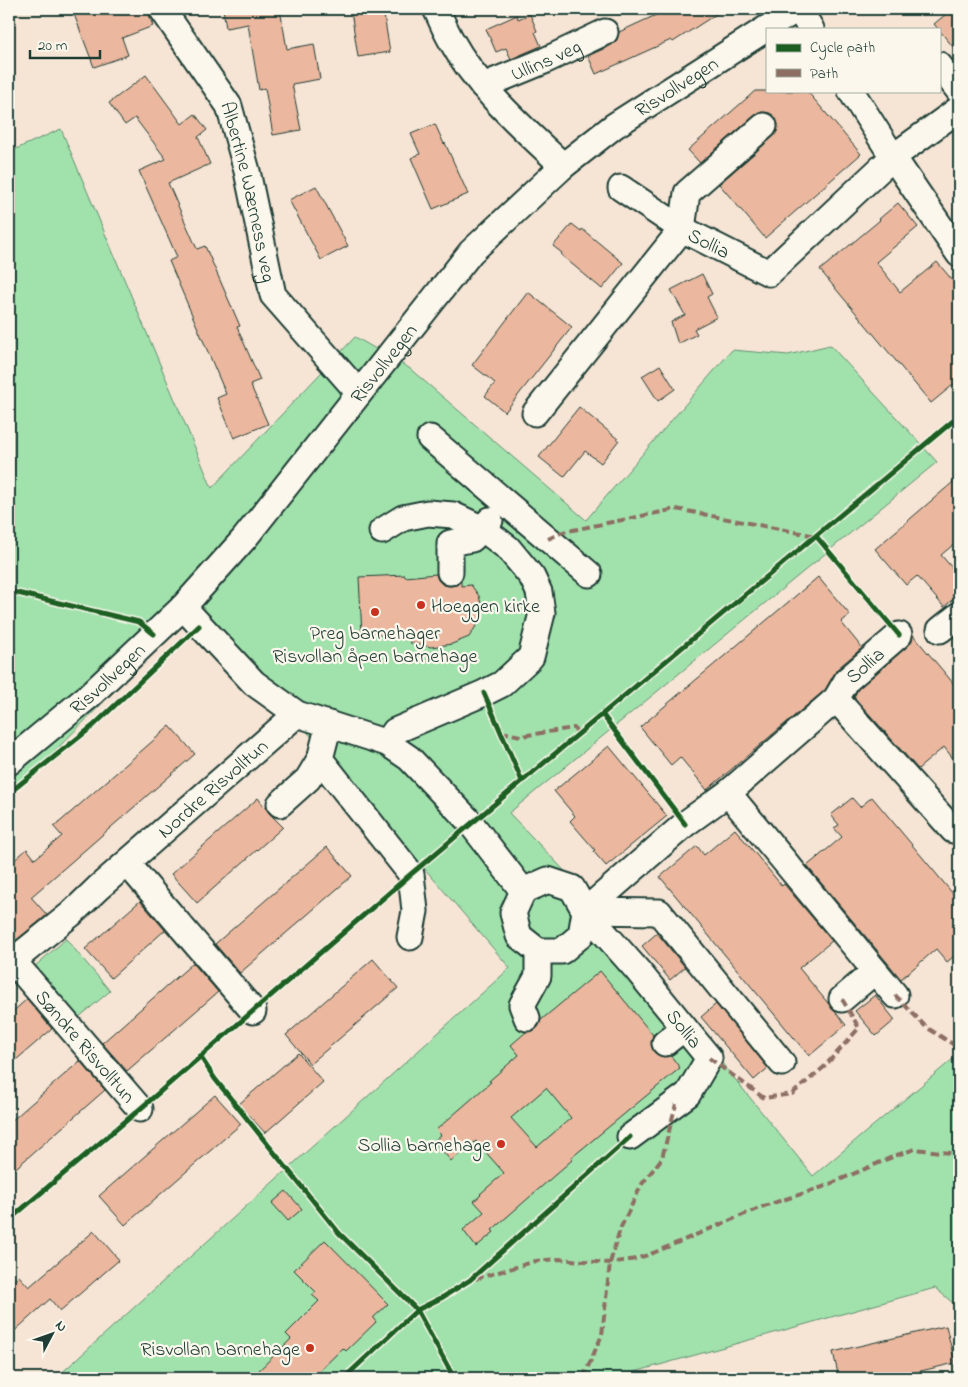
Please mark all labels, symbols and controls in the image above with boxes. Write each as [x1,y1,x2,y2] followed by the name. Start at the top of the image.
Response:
[30,28,100,60] scale bar
[766,28,940,92] legend
[507,33,587,90] street label: Ullins veg
[38,35,68,57] text: 20 m
[810,37,875,60] text: Cycle path
[630,51,725,126] street label: Risvollvegen
[810,63,838,85] text: Path
[211,99,282,285] street label: Albertine Wærness veg
[682,222,734,268] street label: Sollia
[345,318,426,410] street label: Risvollvegen
[431,593,540,623] place label: Hoeggen kirke
[415,599,427,611] marker: Hoeggen kirke
[369,606,381,618] marker: Preg barnehager Risvollan åpen barnehage
[273,620,477,673] place label: Preg barnehager Risvollan åpen barnehage
[64,637,153,723] street label: Risvollvegen
[840,641,892,692] street label: Sollia
[152,733,276,846] street label: Nordre Risvolltun
[27,984,141,1111] street label: Søndre Risvolltun
[658,1004,708,1056] street label: Sollia
[358,1132,491,1162] place label: Sollia barnehage
[495,1138,507,1150] marker: Sollia barnehage
[28,1310,78,1360] north arrow
[50,1316,72,1337] text: N
[141,1336,300,1366] place label: Risvollan barnehage
[304,1342,316,1354] marker: Risvollan barnehage

